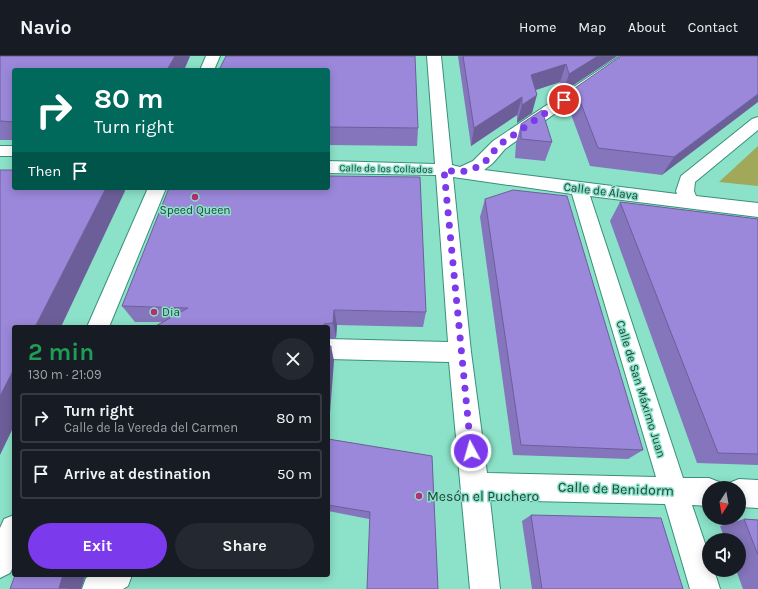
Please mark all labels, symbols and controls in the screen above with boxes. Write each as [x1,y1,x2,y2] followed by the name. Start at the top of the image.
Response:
[20,17,72,39] text: Navio
[519,19,556,36] text: Home
[578,19,606,36] text: Map
[628,19,666,36] text: About
[688,19,738,36] text: Contact
[94,82,163,115] text: 80 m
[547,83,581,117] pin
[28,84,80,136] icon: right
[553,89,575,111] icon: arrive
[94,116,174,138] text: Turn right
[69,160,91,182] icon: arrive
[28,162,61,180] text: Then
[339,162,433,176] street label: Calle de los Collados
[563,178,639,203] street label: Calle de Álava
[190,192,200,202] marker: Speed Queen
[159,203,231,217] place label: Speed Queen
[162,305,180,319] place label: Dia
[149,307,159,317] marker: Dia
[613,319,669,459] street label: Calle de San Máximo Juan
[28,338,94,366] text: 2 min
[272,338,314,380] button: close
[28,367,102,382] text: 130 m · 21:09
[64,402,134,420] text: Turn right
[30,407,52,429] icon: right
[276,409,312,427] text: 80 m
[64,420,238,435] text: Calle de la Vereda del Carmen
[450,430,492,472] position arrow
[30,463,52,485] icon: arrive
[64,465,211,483] text: Arrive at destination
[277,465,312,483] text: 50 m
[558,478,674,500] street label: Calle de Benidorm
[702,481,746,525] north arrow
[702,481,746,577] map controls
[427,488,539,505] place label: Mesón el Puchero
[414,491,424,501] marker: Mesón el Puchero
[28,523,167,569] button: Exit
[175,523,314,569] button: Share
[702,533,746,577] button: sound

